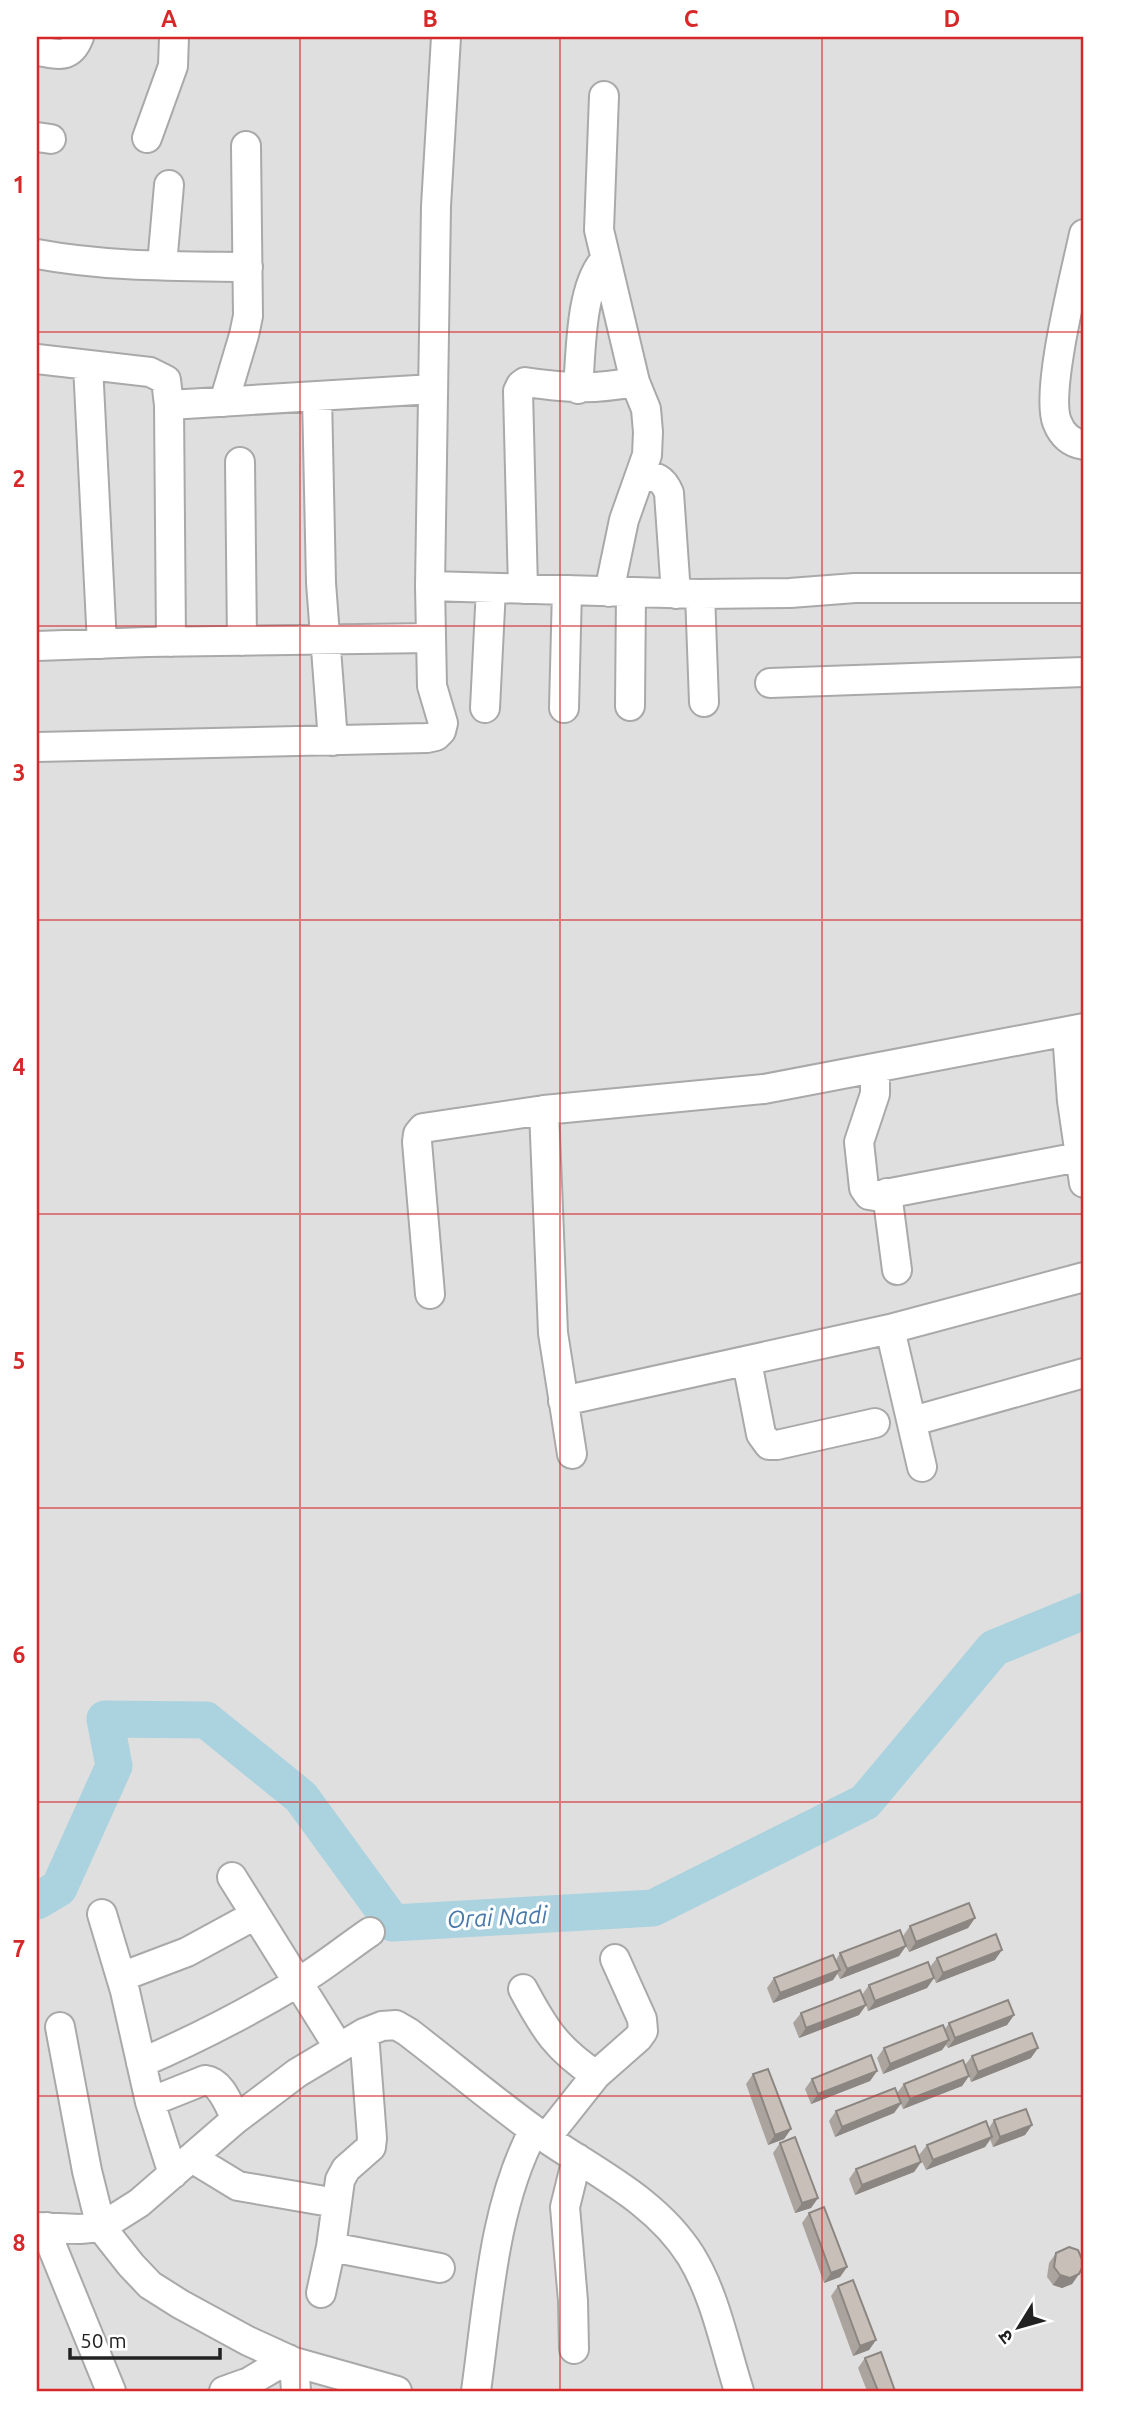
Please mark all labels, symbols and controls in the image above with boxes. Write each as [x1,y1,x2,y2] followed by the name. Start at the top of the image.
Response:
[161,6,177,31] text: A
[422,6,438,31] text: B
[684,6,699,31] text: C
[944,6,960,31] text: D
[13,172,25,197] text: 1
[13,466,25,491] text: 2
[13,760,25,785] text: 3
[13,1054,26,1079] text: 4
[13,1348,25,1373] text: 5
[13,1642,26,1667] text: 6
[446,1901,549,1933] water label: Orai Nadi
[13,1936,25,1961] text: 7
[13,2230,25,2255] text: 8
[984,2292,1054,2362] north arrow
[70,2316,220,2360] scale bar
[993,2325,1018,2348] text: उ
[80,2328,127,2352] text: 50 m

